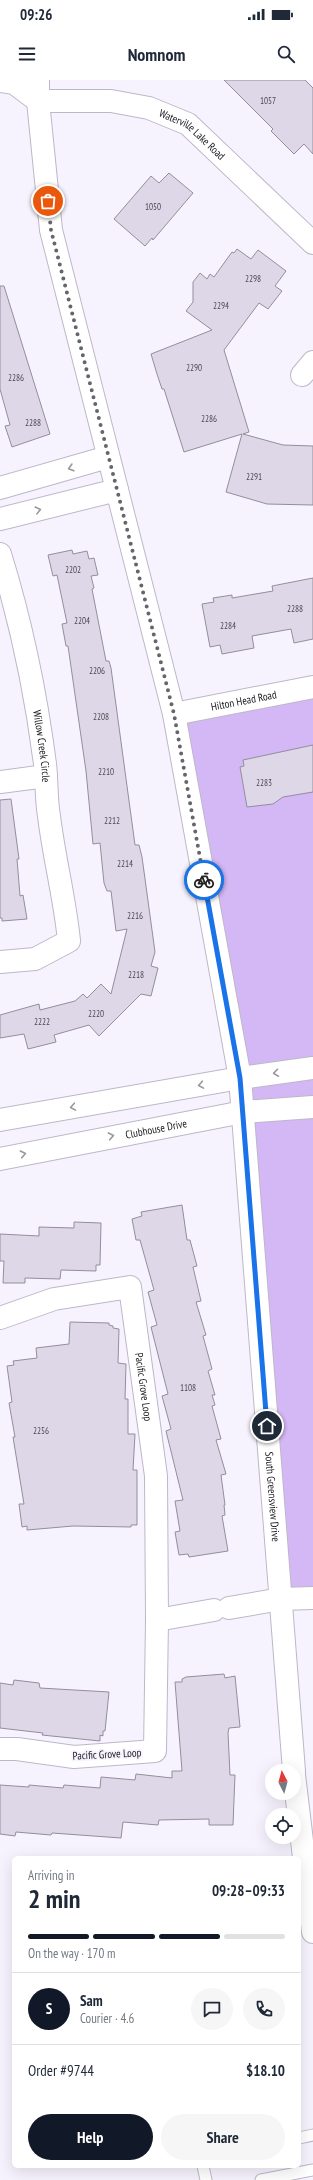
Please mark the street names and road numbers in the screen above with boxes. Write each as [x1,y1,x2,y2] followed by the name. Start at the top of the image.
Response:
[157,106,228,163] street label: Waterville Lake Road
[210,687,278,714] street label: Hilton Head Road
[30,709,53,783] street label: Willow Creek Circle
[124,1116,188,1142] street label: Clubhouse Drive
[132,1352,155,1422] street label: Pacific Grove Loop
[262,1451,283,1543] street label: South Greensview Drive
[72,1745,142,1763] street label: Pacific Grove Loop

